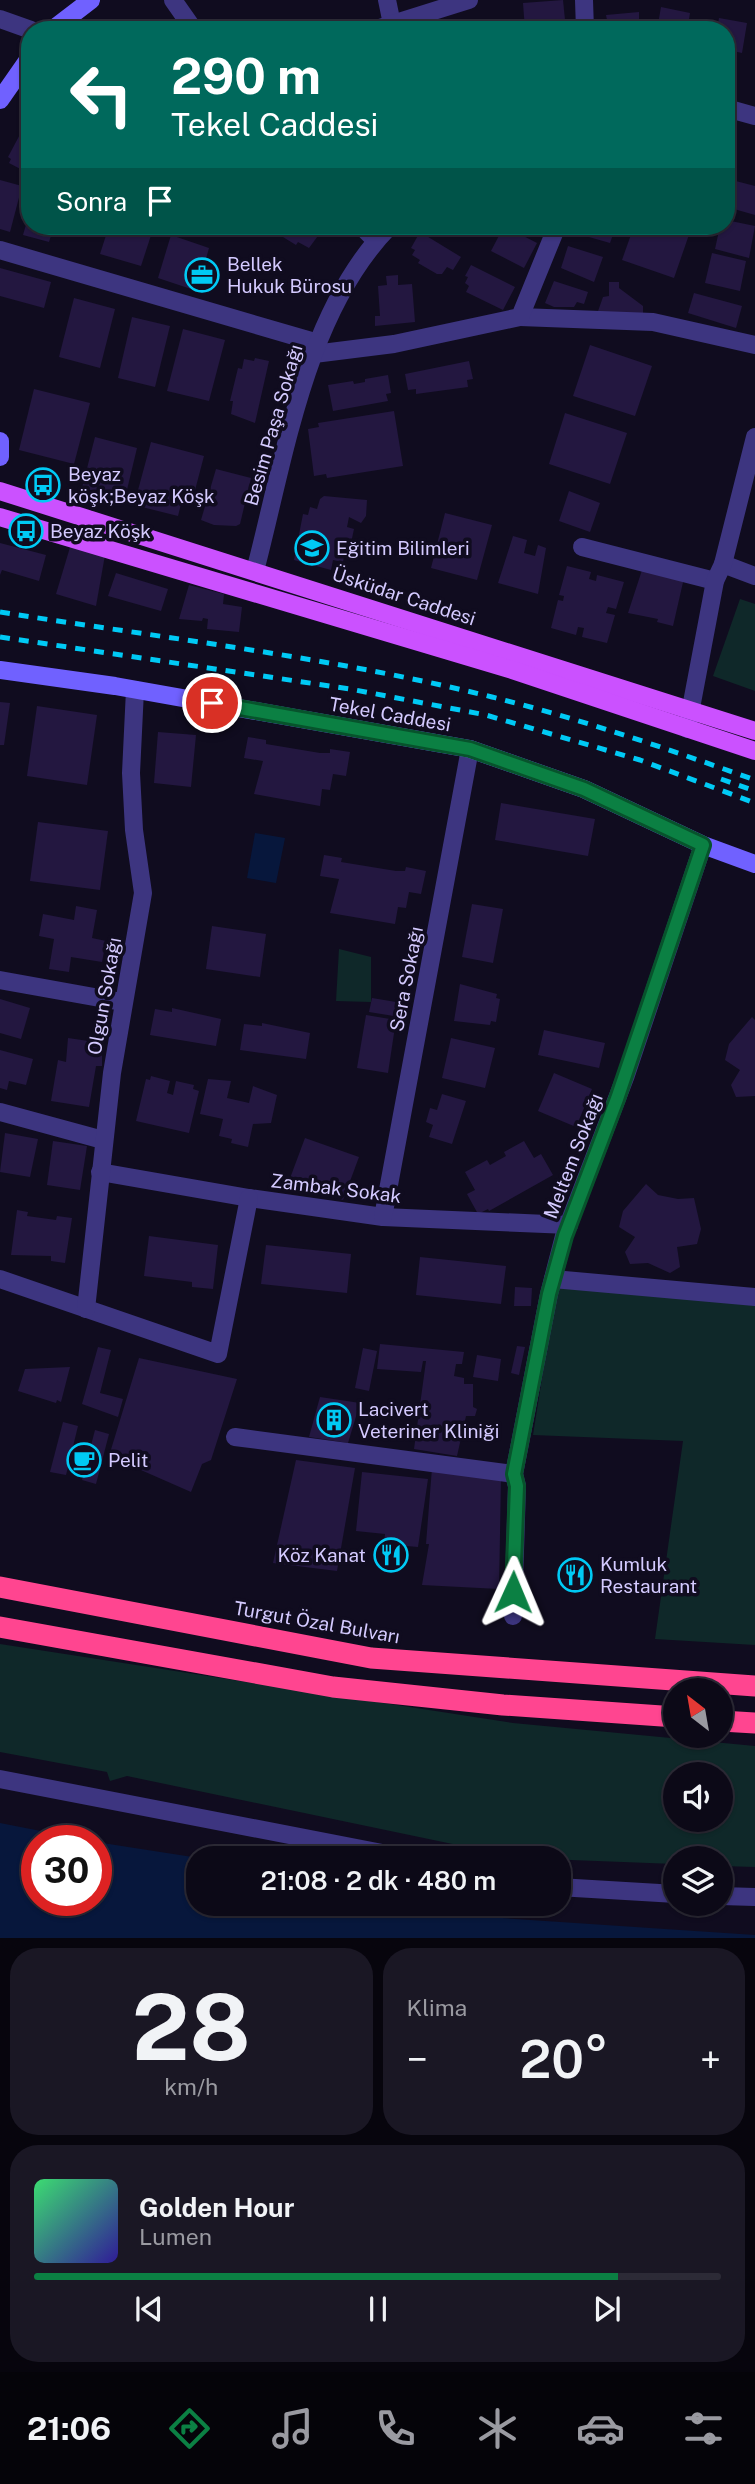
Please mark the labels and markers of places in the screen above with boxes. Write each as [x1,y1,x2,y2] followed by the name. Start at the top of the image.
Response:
[227,253,352,297] place label: Bellek Hukuk Bürosu
[183,256,221,294] office icon: Bellek Hukuk Bürosu
[68,463,215,507] place label: Beyaz köşk;Beyaz Köşk
[24,466,62,504] bus stop icon: Beyaz köşk;Beyaz Köşk
[7,512,45,550] bus stop icon: Beyaz Köşk
[50,520,151,542] place label: Beyaz Köşk
[293,529,331,567] school or university icon: Eğitim Bilimleri
[336,537,469,559] place label: Eğitim Bilimleri
[182,673,242,733] pin
[358,1398,499,1442] place label: Lacivert Veteriner Kliniği
[315,1401,353,1439] building icon: Lacivert Veteriner Kliniği
[65,1441,103,1479] cafe icon: Pelit
[108,1449,148,1471] place label: Pelit
[372,1536,410,1574] restaurant icon: Köz Kanat
[278,1544,366,1566] place label: Köz Kanat
[600,1553,697,1597] place label: Kumluk Restaurant
[556,1556,594,1594] restaurant icon: Kumluk Restaurant

